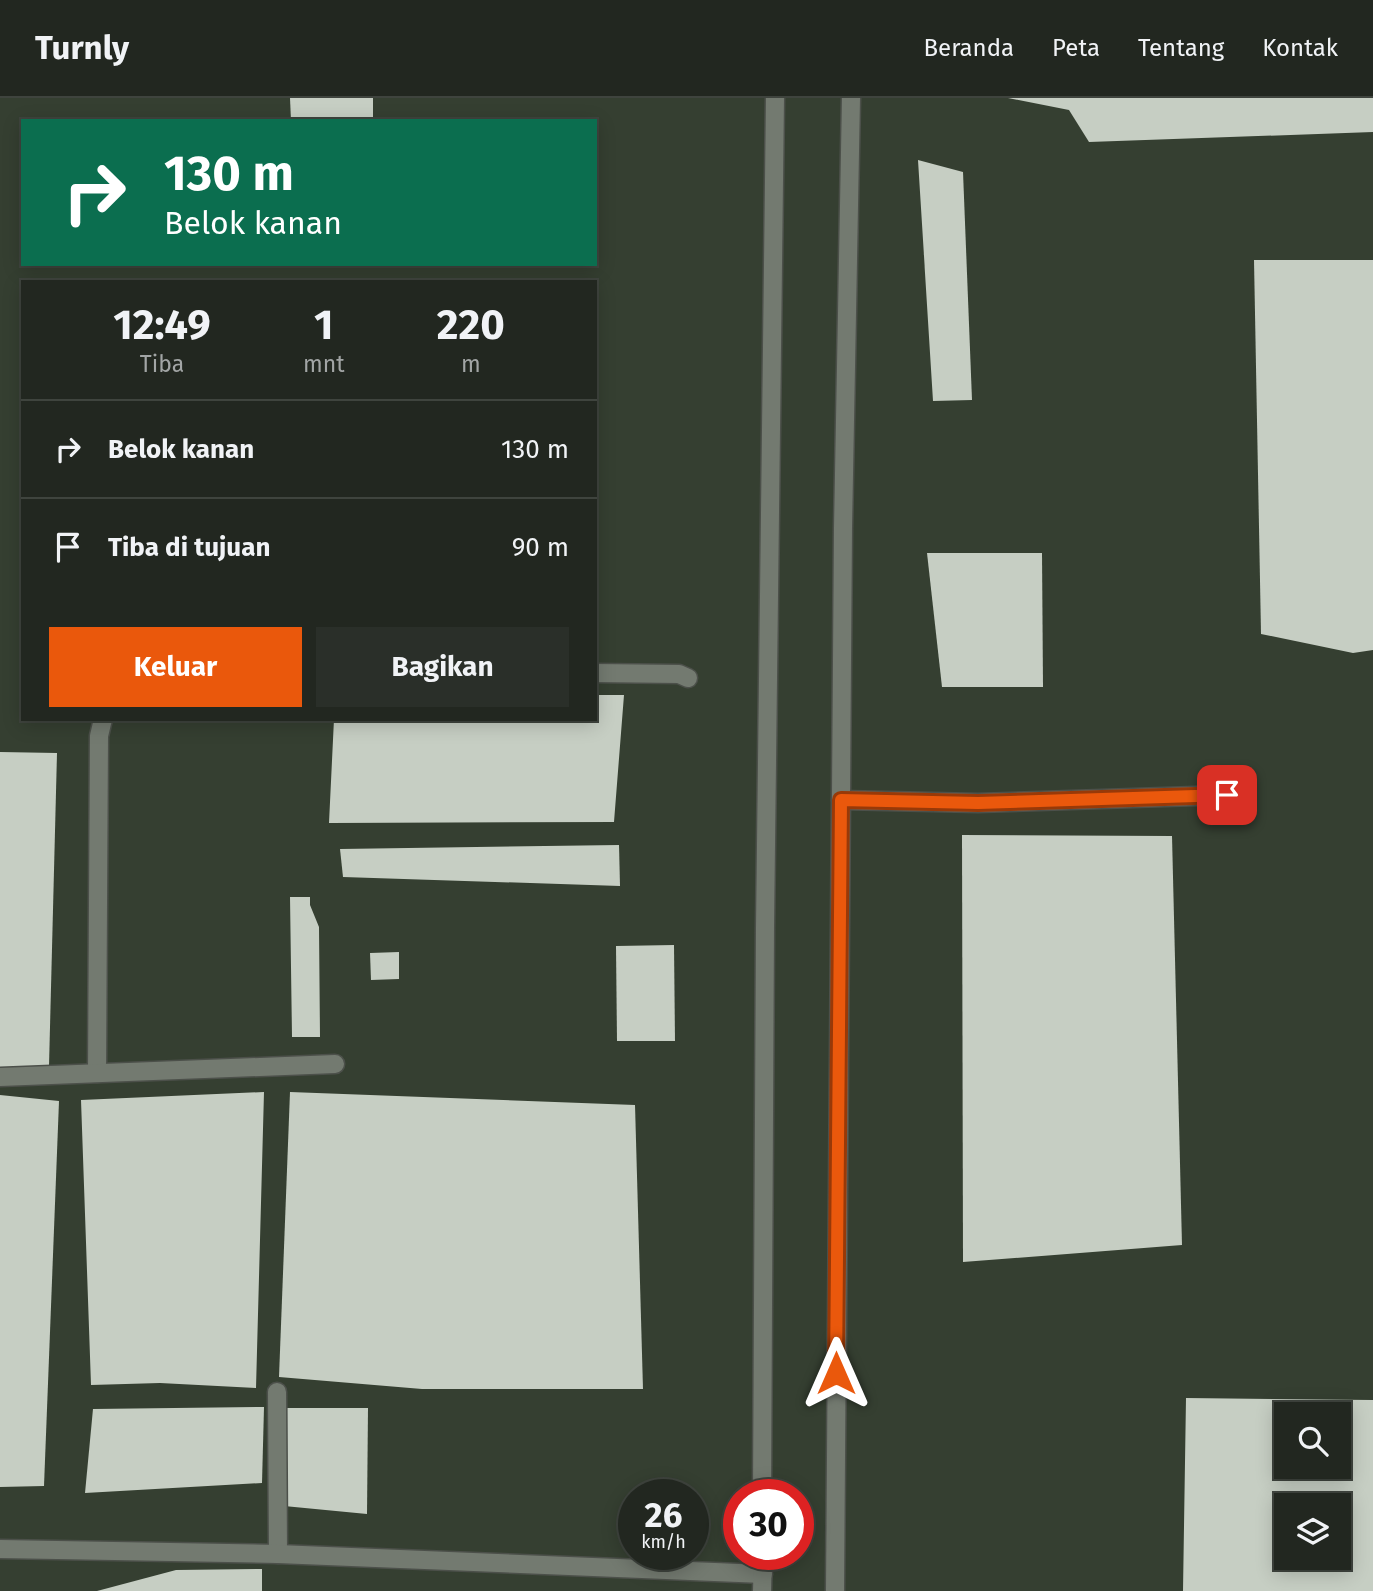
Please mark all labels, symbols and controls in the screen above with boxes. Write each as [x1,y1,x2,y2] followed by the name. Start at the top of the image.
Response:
[35,28,129,68] text: Turnly
[923,34,1014,62] text: Beranda
[1052,34,1100,62] text: Peta
[1138,34,1224,62] text: Tentang
[1262,34,1338,62] text: Kontak
[164,144,294,203] text: 130 m
[49,147,140,238] icon: right
[164,204,342,242] text: Belok kanan
[113,300,211,350] text: 12:49
[314,300,333,350] text: 1
[437,300,505,350] text: 220
[140,350,184,378] text: Tiba
[303,350,344,378] text: mnt
[461,350,481,378] text: m
[49,430,87,468] icon: right
[108,434,254,465] text: Belok kanan
[501,434,569,465] text: 130 m
[49,528,87,566] icon: arrive
[108,532,270,563] text: Tiba di tujuan
[512,532,569,563] text: 90 m
[49,627,302,707] button: Keluar
[316,627,569,707] button: Bagikan
[1197,765,1257,825] pin
[1208,776,1246,814] icon: arrive
[799,1336,873,1410] position arrow
[1274,1402,1351,1570] map controls
[1274,1402,1351,1479] button: search
[723,1479,814,1570] speed limit sign: 30
[1274,1493,1351,1570] button: layers
[645,1494,682,1536] text: 26
[641,1531,686,1553] text: km/h

